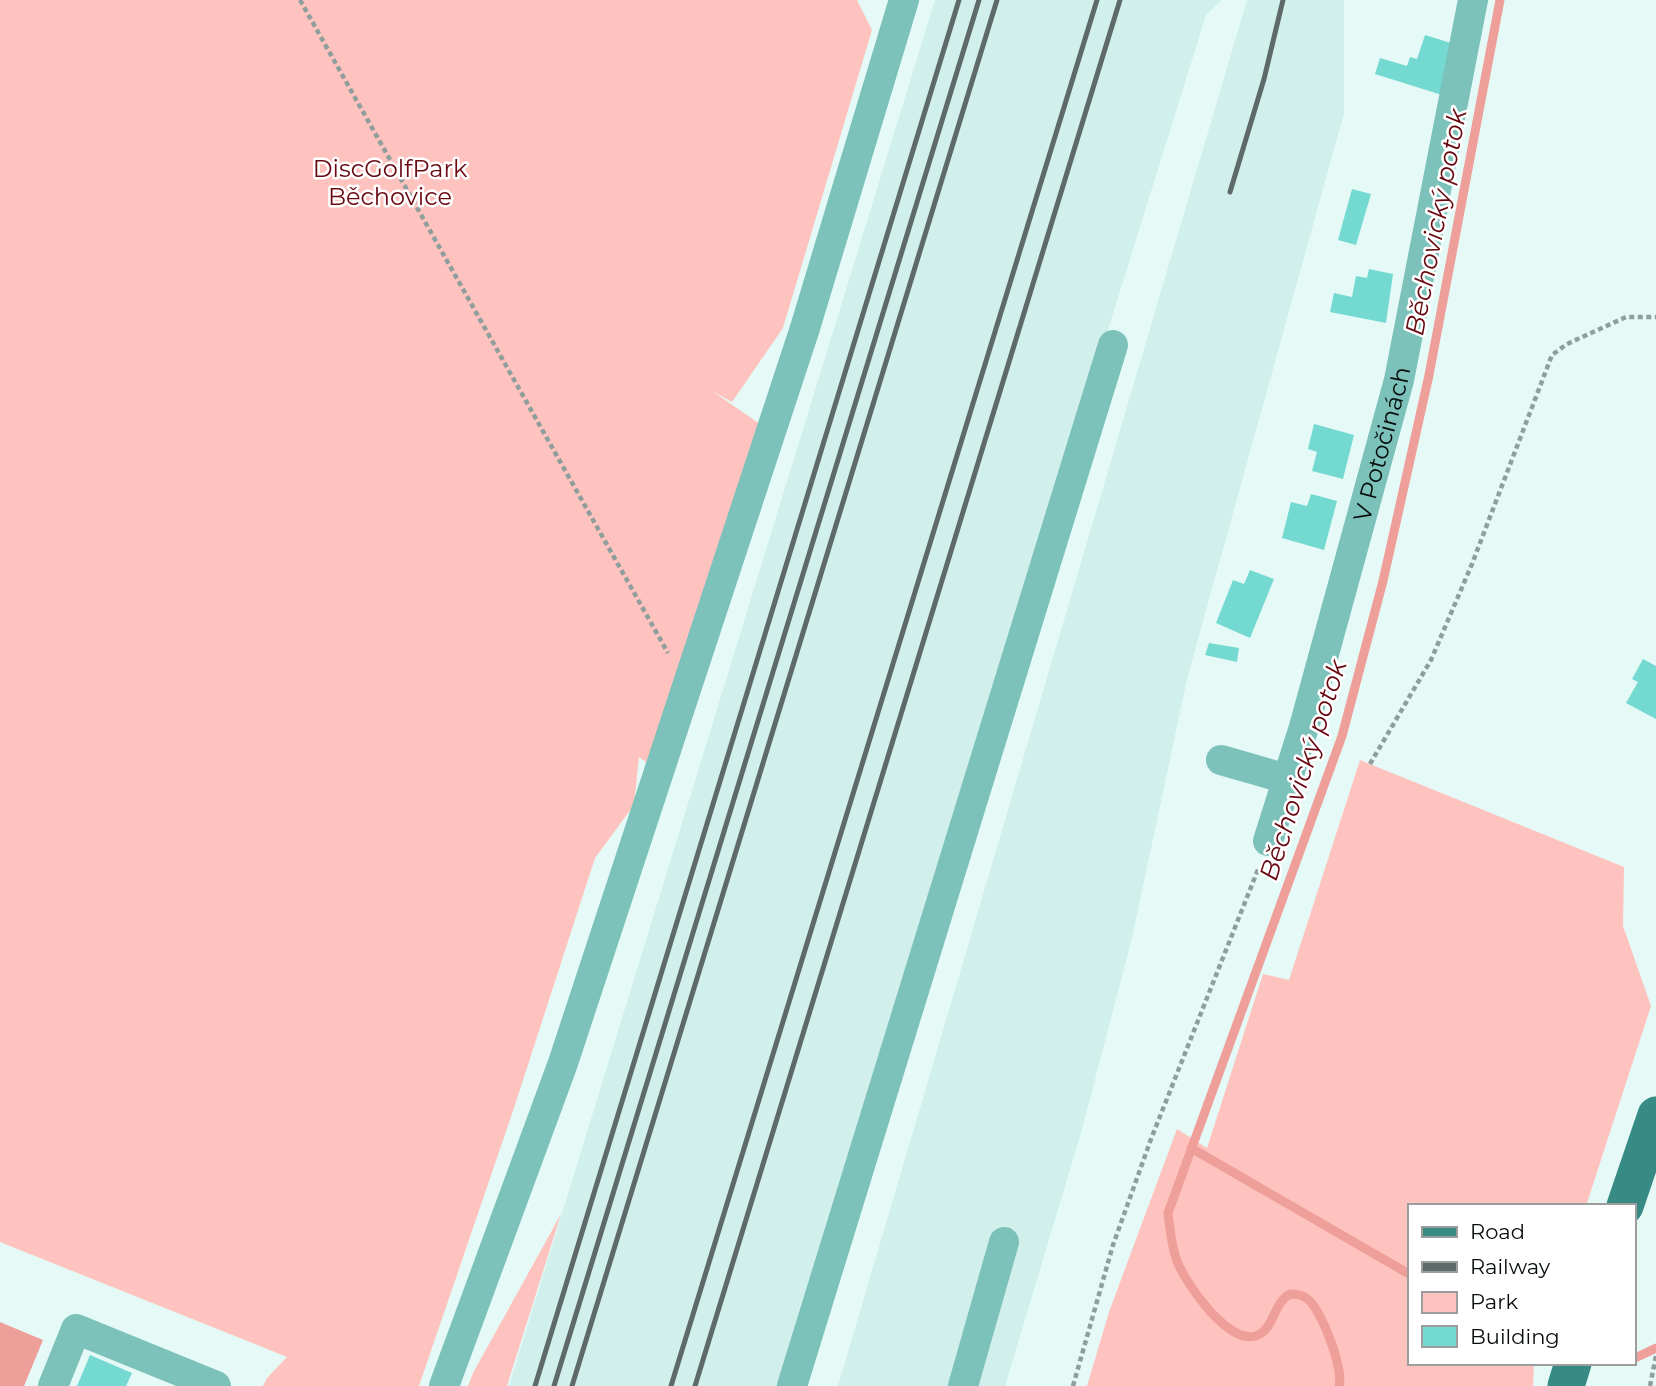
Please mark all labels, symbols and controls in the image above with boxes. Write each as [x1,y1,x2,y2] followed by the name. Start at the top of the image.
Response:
[1398,104,1474,338] water label: Běchovický potok
[313,154,468,211] park label: DiscGolfPark Běchovice
[1346,364,1416,525] street label: V Potočinách
[1252,654,1354,884] water label: Běchovický potok
[1408,1204,1635,1365] legend
[1470,1219,1525,1244] text: Road
[1470,1254,1551,1279] text: Railway
[1470,1289,1518,1314] text: Park
[1470,1324,1560,1349] text: Building

